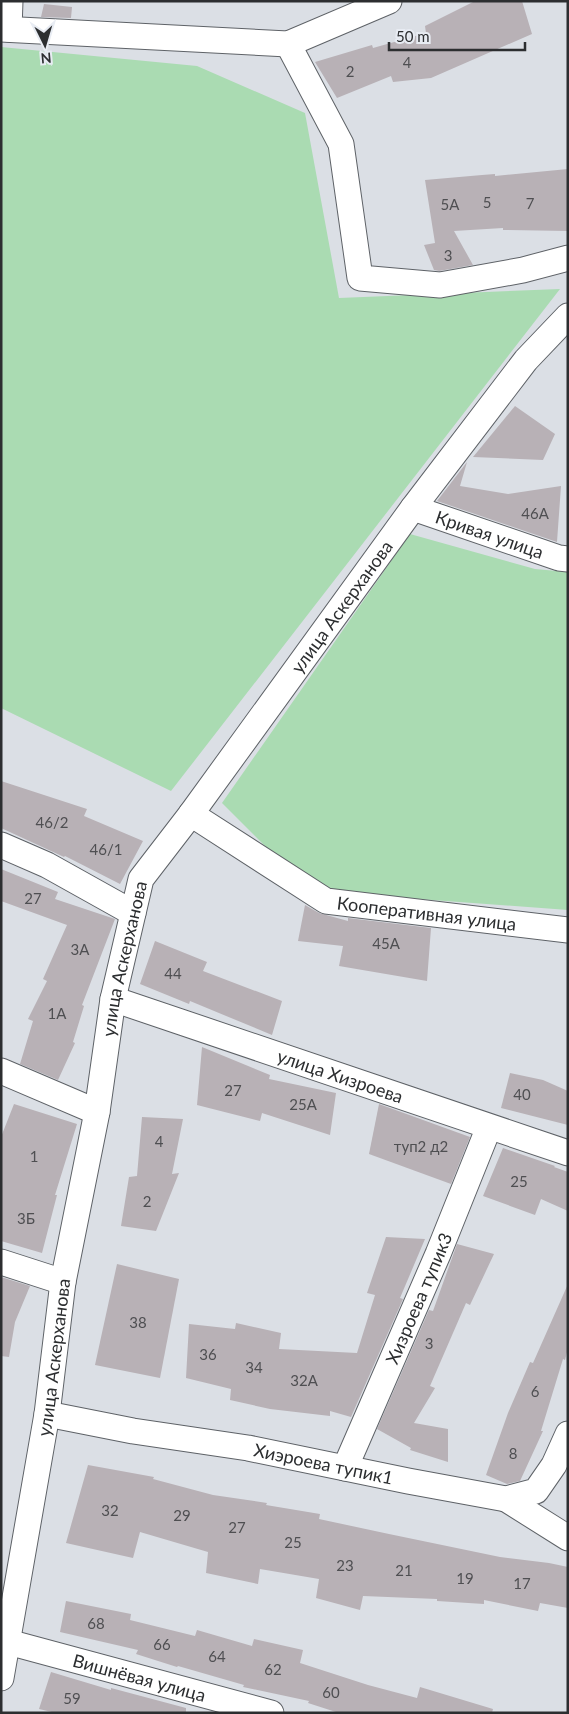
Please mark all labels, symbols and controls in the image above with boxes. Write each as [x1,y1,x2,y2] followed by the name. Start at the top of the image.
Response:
[20,20,70,70] north arrow
[389,20,525,52] scale bar
[396,27,430,45] text: 50 m
[40,50,52,67] text: N
[403,53,412,71] house number: 4
[346,62,354,80] house number: 2
[483,193,491,211] house number: 5
[526,194,535,212] house number: 7
[441,195,460,213] house number: 5А
[444,246,452,264] house number: 3
[521,504,550,522] house number: 46А
[433,506,547,563] street label: Кривая улица
[286,536,397,677] street label: улица Аскерханова
[36,813,68,831] house number: 46/2
[90,840,122,858] house number: 46/1
[97,879,151,1038] street label: улица Аскерханова
[24,889,42,907] house number: 27
[336,891,518,935] street label: Кооперативная улица
[372,934,401,952] house number: 45А
[71,940,90,958] house number: 3А
[164,964,182,982] house number: 44
[48,1004,67,1022] house number: 1А
[275,1044,406,1107] street label: улица Хизроева
[224,1081,242,1099] house number: 27
[513,1085,531,1103] house number: 40
[289,1095,318,1113] house number: 25А
[155,1132,164,1150] house number: 4
[394,1137,448,1155] house number: туп2 д2
[30,1147,38,1165] house number: 1
[510,1172,528,1190] house number: 25
[143,1192,151,1210] house number: 2
[17,1209,35,1227] house number: 3Б
[381,1229,455,1367] street label: Хизроева тупик3
[32,1277,74,1438] street label: улица Аскерханова
[129,1313,147,1331] house number: 38
[425,1334,433,1352] house number: 3
[199,1345,217,1363] house number: 36
[245,1358,263,1376] house number: 34
[290,1371,319,1389] house number: 32А
[531,1382,540,1400] house number: 6
[252,1439,395,1489] street label: Хиэроева тупик1
[509,1444,517,1462] house number: 8
[101,1501,119,1519] house number: 32
[173,1506,191,1524] house number: 29
[228,1518,246,1536] house number: 27
[284,1533,302,1551] house number: 25
[336,1556,354,1574] house number: 23
[395,1561,413,1579] house number: 21
[456,1569,474,1587] house number: 19
[513,1574,531,1592] house number: 17
[87,1614,105,1632] house number: 68
[153,1635,171,1653] house number: 66
[208,1647,226,1665] house number: 64
[70,1649,208,1706] street label: Вишнёвая улица
[264,1660,282,1678] house number: 62
[322,1683,340,1701] house number: 60
[63,1689,81,1707] house number: 59

